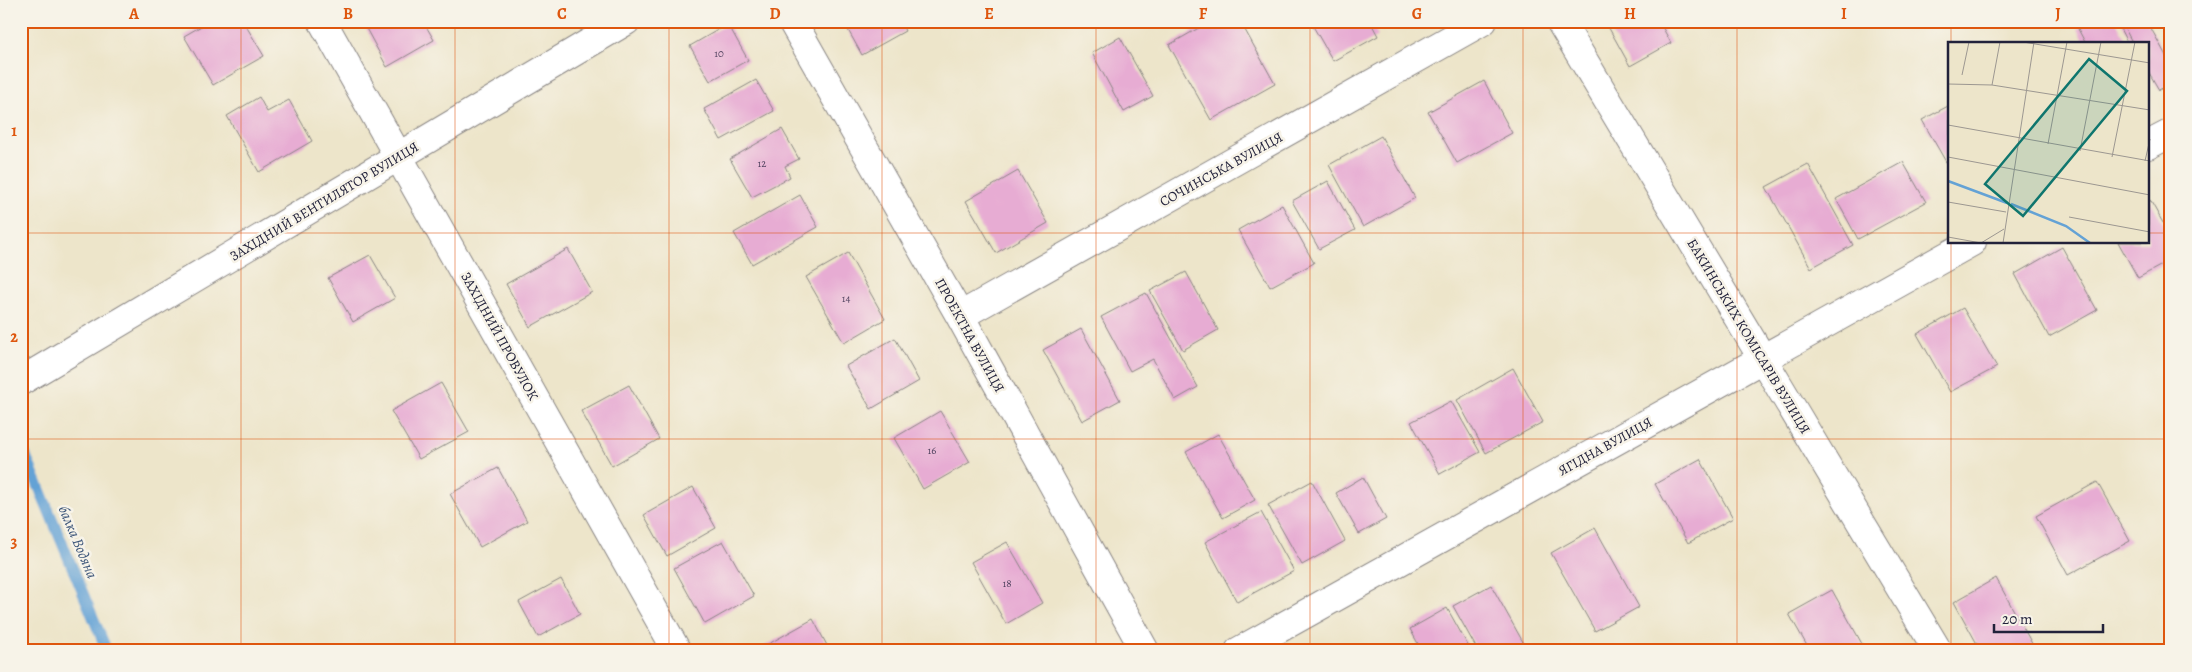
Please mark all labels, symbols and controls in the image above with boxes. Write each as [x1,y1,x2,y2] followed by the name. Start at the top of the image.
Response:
[128,3,140,25] text: A
[343,3,353,25] text: B
[557,3,567,25] text: C
[769,3,781,25] text: D
[984,3,994,25] text: E
[1199,3,1208,25] text: F
[1412,3,1422,25] text: G
[1624,3,1636,25] text: H
[1841,3,1847,25] text: I
[2055,3,2061,25] text: J
[1948,42,2150,244] inset map
[714,46,724,61] house number: 10
[11,120,17,142] text: 1
[1156,128,1286,211] street label: СОЧИНСЬКА ВУЛИЦЯ
[226,137,422,266] street label: ЗАХІДНИЙ ВЕНТИЛЯТОР ВУЛИЦЯ
[758,156,767,171] house number: 12
[1683,235,1815,437] street label: БАКИНСЬКИХ КОМІСАРІВ ВУЛИЦЯ
[456,269,543,404] street label: ЗАХІДНИЙ ПРОВУЛОК
[930,275,1009,396] street label: ПРОЕКТНА ВУЛИЦЯ
[842,291,850,306] house number: 14
[10,326,18,348] text: 2
[1555,413,1656,480] street label: ЯГІДНА ВУЛИЦЯ
[928,443,936,458] house number: 16
[54,502,102,582] water label: балка Водяна
[11,531,18,553] text: 3
[1002,576,1012,591] house number: 18
[1994,602,2103,634] scale bar
[2002,609,2033,629] text: 20 m

